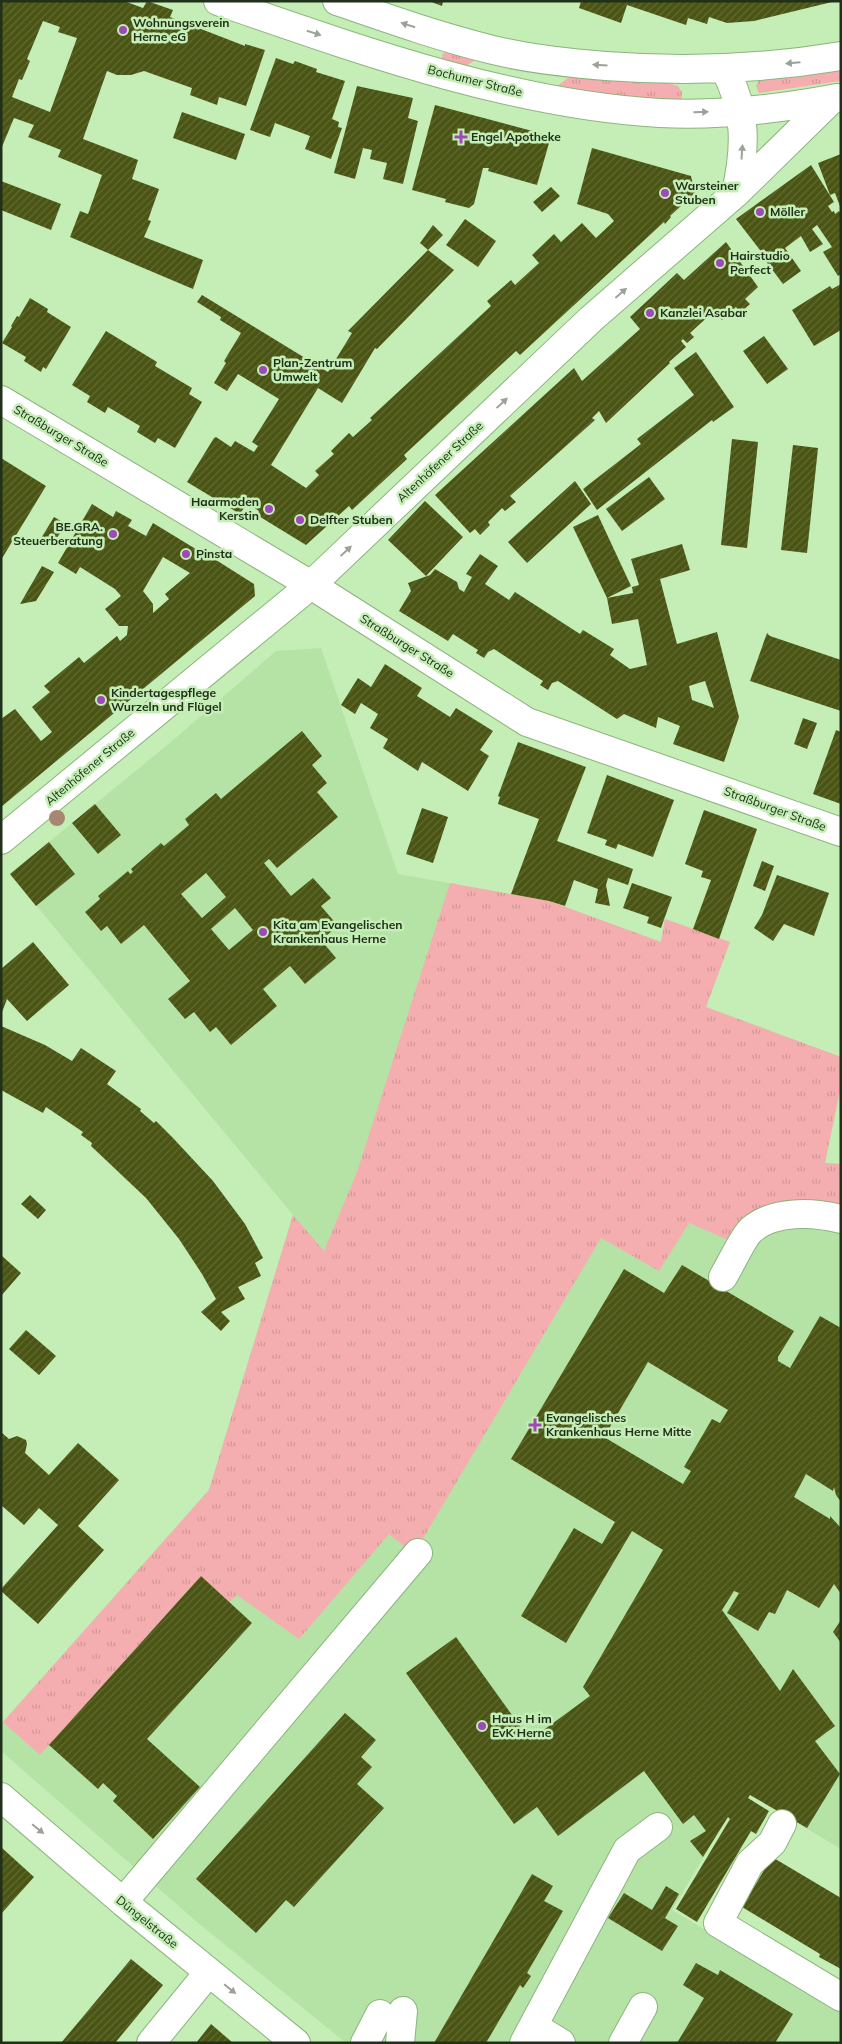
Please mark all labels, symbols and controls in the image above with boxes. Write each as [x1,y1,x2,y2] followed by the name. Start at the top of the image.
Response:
[133,15,230,44] place label: Wohnungsverein Herne eG
[400,21,415,28] one-way arrow
[117,24,129,36] marker: Wohnungsverein Herne eG
[306,30,321,38] one-way arrow
[784,59,800,67] one-way arrow
[592,61,608,69] one-way arrow
[426,62,524,99] street label: Bochumer Straße
[693,108,709,116] one-way arrow
[471,129,561,144] place label: Engel Apotheke
[455,131,467,143] marker: Engel Apotheke
[738,144,746,160] one-way arrow
[675,178,739,207] place label: Warsteiner Stuben
[659,187,671,199] marker: Warsteiner Stuben
[770,204,805,219] place label: Möller
[754,206,766,218] marker: Möller
[730,248,790,277] place label: Hairstudio Perfect
[714,257,726,269] marker: Hairstudio Perfect
[615,287,628,298] one-way arrow
[660,305,747,320] place label: Kanzlei Asabar
[644,307,656,319] marker: Kanzlei Asabar
[273,355,352,384] place label: Plan-Zentrum Umwelt
[257,364,269,376] marker: Plan-Zentrum Umwelt
[496,397,508,409] one-way arrow
[11,401,111,470] street label: Straßburger Straße
[394,418,486,505] street label: Altenhöfener Straße
[191,494,259,523] place label: Haarmoden Kerstin
[263,503,275,515] marker: Haarmoden Kerstin
[310,512,393,527] place label: Delfter Stuben
[294,514,306,526] marker: Delfter Stuben
[13,519,103,548] place label: BE.GRA. Steuerberatung
[107,528,119,540] marker: BE.GRA. Steuerberatung
[340,545,352,557] one-way arrow
[196,546,232,561] place label: Pinsta
[180,548,192,560] marker: Pinsta
[358,611,457,680] street label: Straßburger Straße
[111,685,222,714] place label: Kindertagespflege Wurzeln und Flügel
[95,694,107,706] marker: Kindertagespflege Wurzeln und Flügel
[42,725,137,808] street label: Altenhöfener Straße
[722,783,828,834] street label: Straßburger Straße
[273,917,402,946] place label: Kita am Evangelischen Krankenhaus Herne
[257,926,269,938] marker: Kita am Evangelischen Krankenhaus Herne
[546,1410,692,1439] place label: Evangelisches Krankenhaus Herne Mitte
[528,1418,542,1432] marker: Evangelisches Krankenhaus Herne Mitte
[492,1711,552,1740] place label: Haus H im EvK Herne
[476,1720,488,1732] marker: Haus H im EvK Herne
[32,1823,45,1834] one-way arrow
[113,1892,181,1951] street label: Düngelstraße
[223,1984,236,1995] one-way arrow

